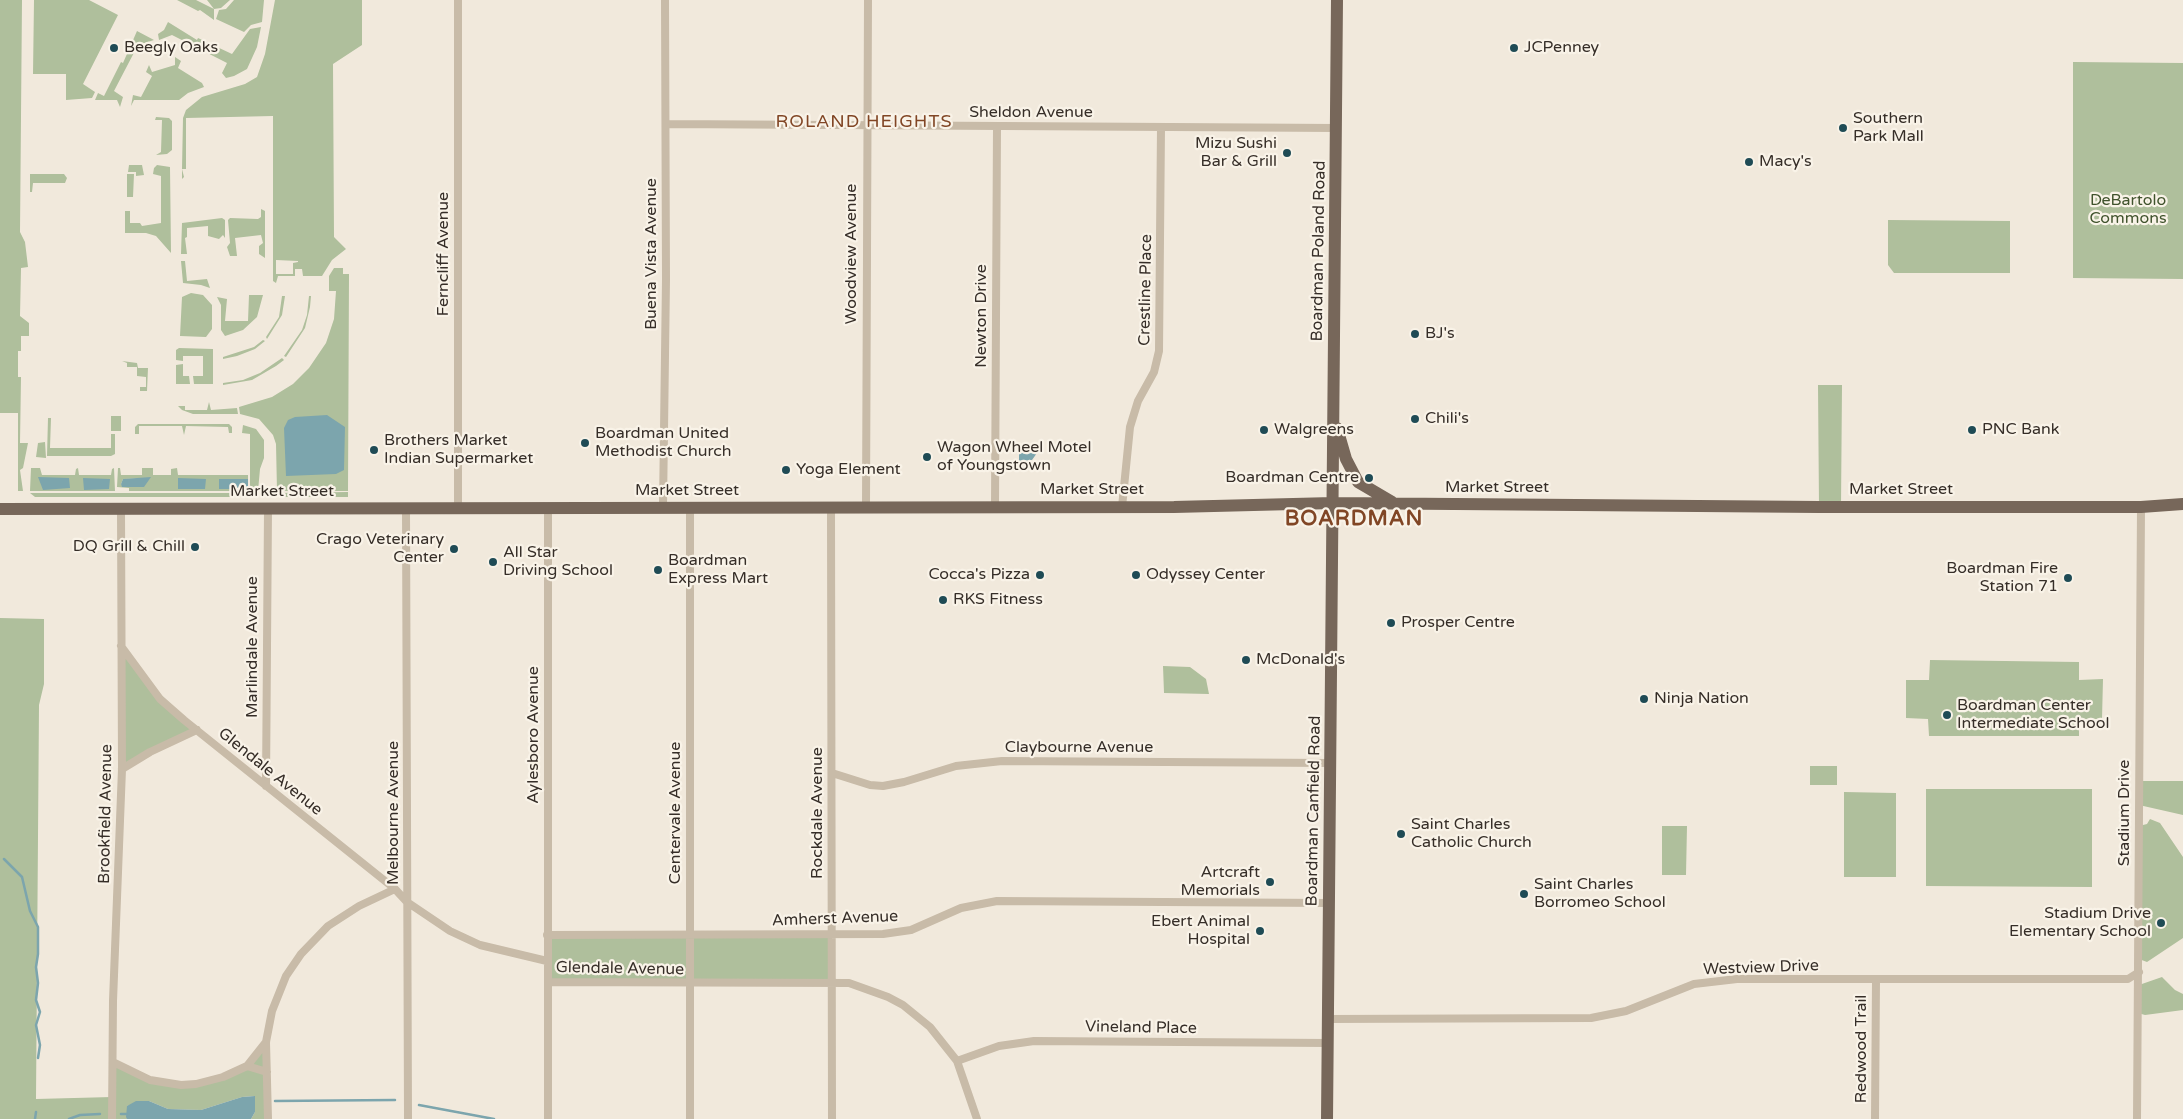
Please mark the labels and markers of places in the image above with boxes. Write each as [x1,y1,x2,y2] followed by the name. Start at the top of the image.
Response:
[124,38,218,58] place label: Beegly Oaks
[1524,38,1599,58] place label: JCPenney
[108,42,120,54] marker: Beegly Oaks
[1508,42,1520,54] marker: JCPenney
[1853,109,1924,147] place label: Southern Park Mall
[1837,122,1849,134] marker: Southern Park Mall
[1195,134,1277,172] place label: Mizu Sushi Bar & Grill
[1281,147,1293,159] marker: Mizu Sushi Bar & Grill
[1759,152,1812,172] place label: Macy's
[1743,156,1755,168] marker: Macy's
[1425,324,1455,344] place label: BJ's
[1409,328,1421,340] marker: BJ's
[1425,409,1469,429] place label: Chili's
[1409,413,1421,425] marker: Chili's
[1274,420,1354,440] place label: Walgreens
[1982,420,2059,440] place label: PNC Bank
[595,424,732,462] place label: Boardman United Methodist Church
[1258,424,1270,436] marker: Walgreens
[1966,424,1978,436] marker: PNC Bank
[384,431,533,469] place label: Brothers Market Indian Supermarket
[579,437,591,449] marker: Boardman United Methodist Church
[937,438,1091,476] place label: Wagon Wheel Motel of Youngstown
[368,444,380,456] marker: Brothers Market Indian Supermarket
[921,451,933,463] marker: Wagon Wheel Motel of Youngstown
[796,460,901,480] place label: Yoga Element
[780,464,792,476] marker: Yoga Element
[1225,468,1359,488] place label: Boardman Centre
[1363,472,1375,484] marker: Boardman Centre
[316,530,444,568] place label: Crago Veterinary Center
[73,537,185,557] place label: DQ Grill & Chill
[189,541,201,553] marker: DQ Grill & Chill
[448,543,460,555] marker: Crago Veterinary Center
[503,543,613,581] place label: All Star Driving School
[668,551,768,589] place label: Boardman Express Mart
[487,556,499,568] marker: All Star Driving School
[1946,559,2058,597] place label: Boardman Fire Station 71
[652,564,664,576] marker: Boardman Express Mart
[928,565,1030,585] place label: Cocca's Pizza
[1146,565,1265,585] place label: Odyssey Center
[1034,569,1046,581] marker: Cocca's Pizza
[1130,569,1142,581] marker: Odyssey Center
[2062,572,2074,584] marker: Boardman Fire Station 71
[953,590,1043,610] place label: RKS Fitness
[937,594,949,606] marker: RKS Fitness
[1401,613,1515,633] place label: Prosper Centre
[1385,617,1397,629] marker: Prosper Centre
[1256,650,1345,670] place label: McDonald's
[1240,654,1252,666] marker: McDonald's
[1654,689,1749,709] place label: Ninja Nation
[1638,693,1650,705] marker: Ninja Nation
[1957,696,2110,734] place label: Boardman Center Intermediate School
[1941,709,1953,721] marker: Boardman Center Intermediate School
[1411,815,1532,853] place label: Saint Charles Catholic Church
[1395,828,1407,840] marker: Saint Charles Catholic Church
[1181,863,1260,901] place label: Artcraft Memorials
[1534,875,1666,913] place label: Saint Charles Borromeo School
[1264,876,1276,888] marker: Artcraft Memorials
[1518,888,1530,900] marker: Saint Charles Borromeo School
[2009,904,2151,942] place label: Stadium Drive Elementary School
[1151,912,1250,950] place label: Ebert Animal Hospital
[2155,917,2167,929] marker: Stadium Drive Elementary School
[1254,925,1266,937] marker: Ebert Animal Hospital

